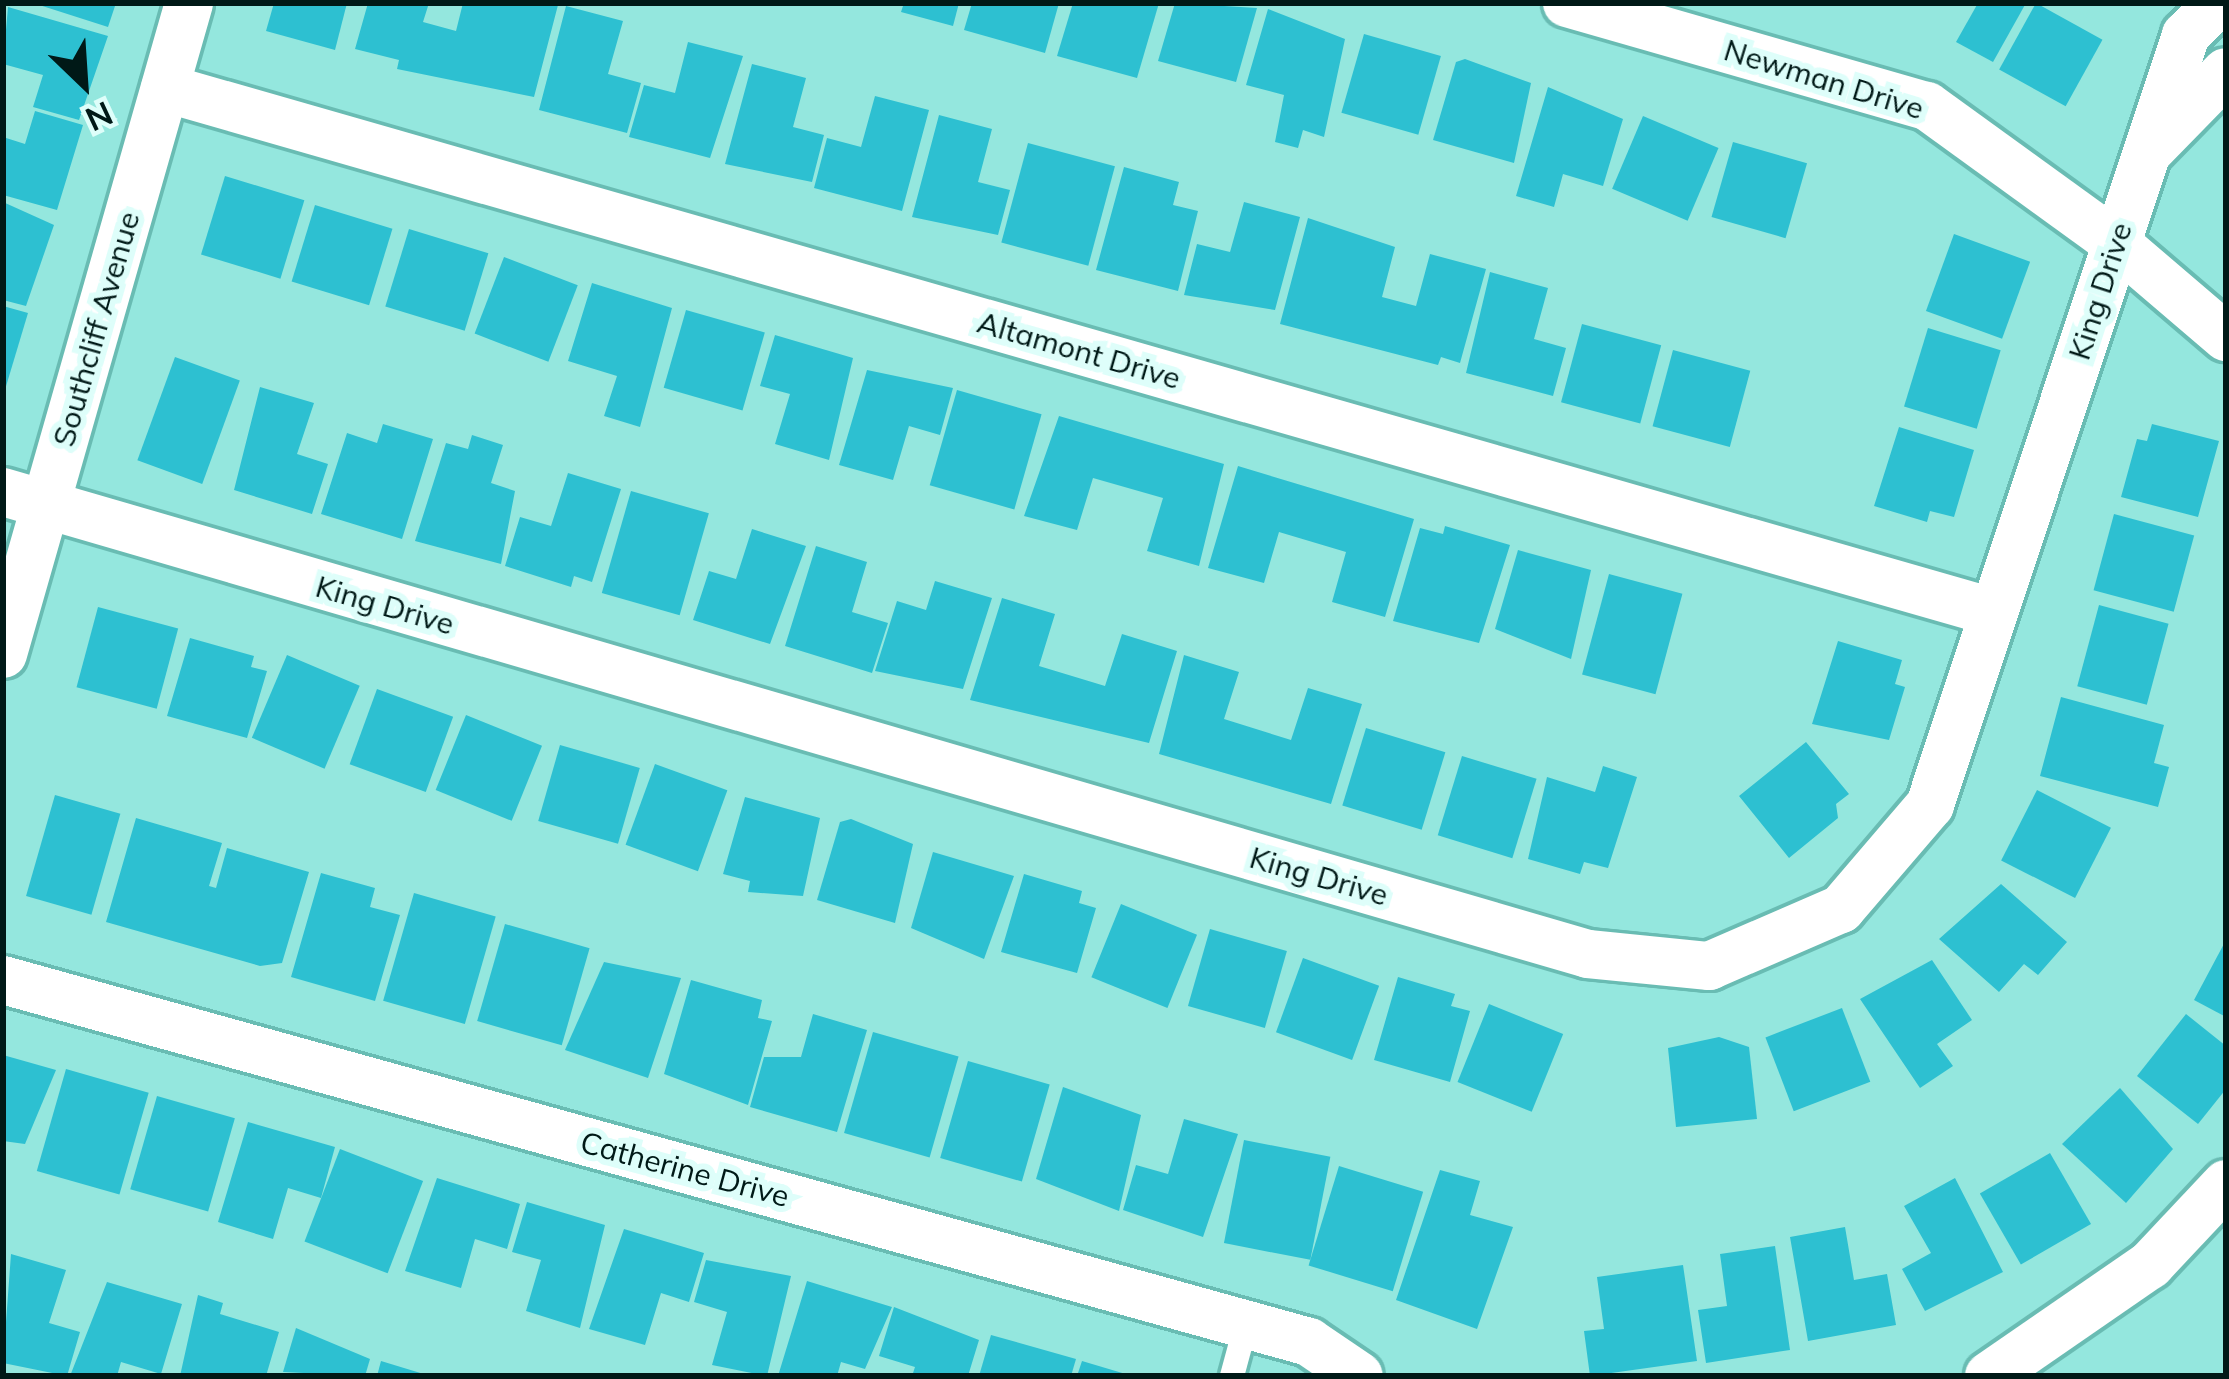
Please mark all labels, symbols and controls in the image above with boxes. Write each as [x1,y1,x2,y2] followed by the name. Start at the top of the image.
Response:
[24,24,144,144] north arrow
[1720,32,1928,126] street label: Newman Drive
[79,93,119,141] text: N
[45,208,147,450] street label: Southcliff Avenue
[2061,218,2139,364] street label: King Drive
[973,304,1185,396] street label: Altamont Drive
[312,568,458,642] street label: King Drive
[1246,839,1392,913] street label: King Drive
[577,1124,793,1214] street label: Catherine Drive

